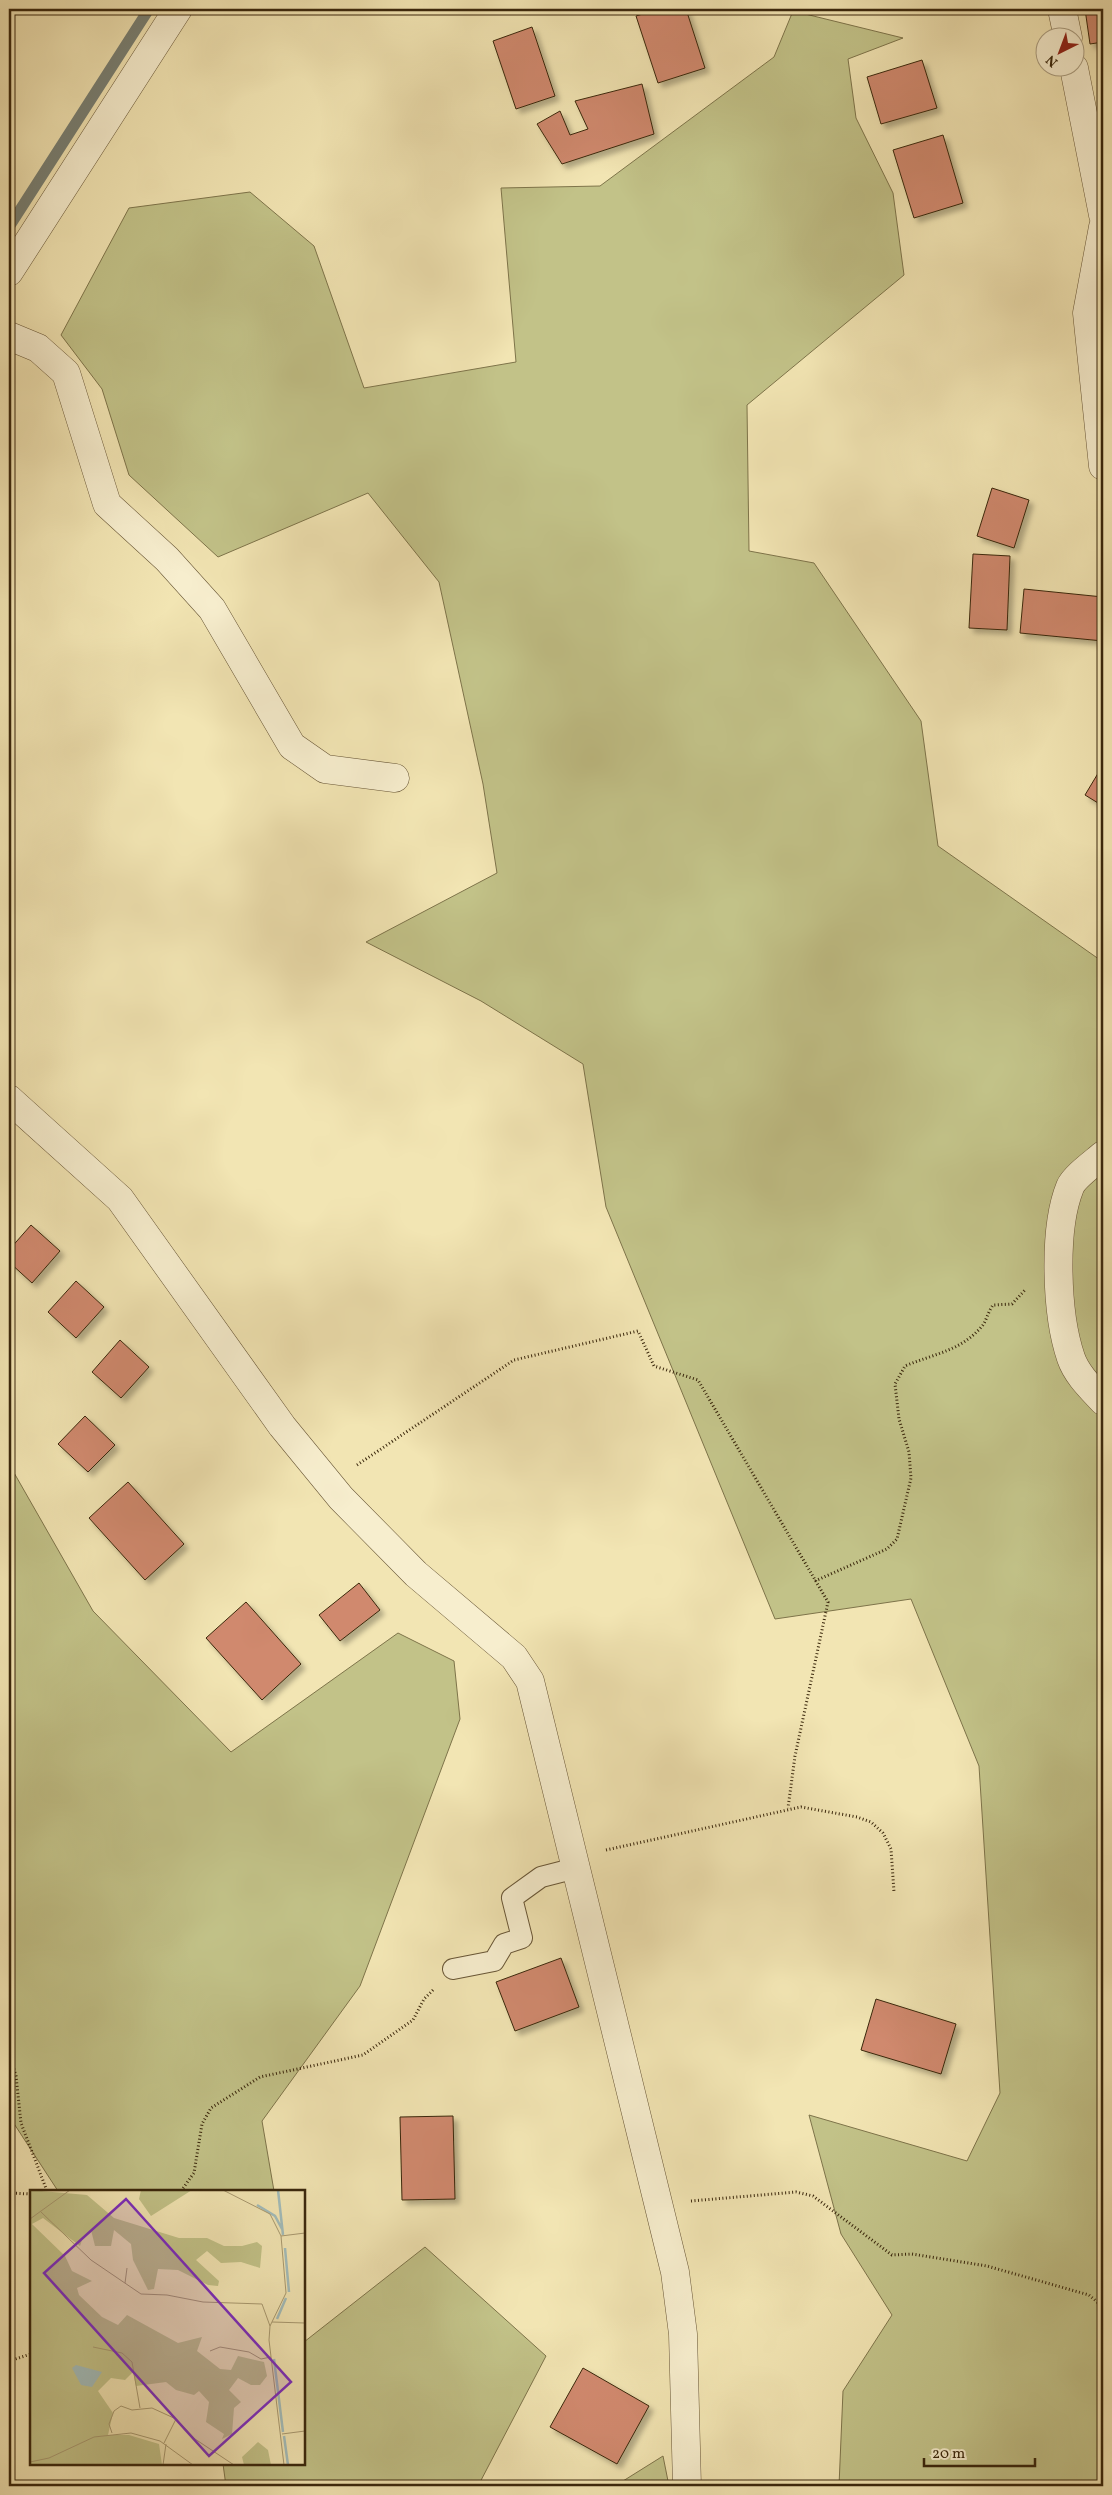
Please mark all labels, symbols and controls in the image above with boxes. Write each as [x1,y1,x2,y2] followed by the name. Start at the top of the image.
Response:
[1034,28,1084,78] north arrow
[1042,50,1062,71] text: N
[30,2190,305,2465] inset map
[924,2435,1036,2467] scale bar
[932,2444,965,2465] text: 20 m

